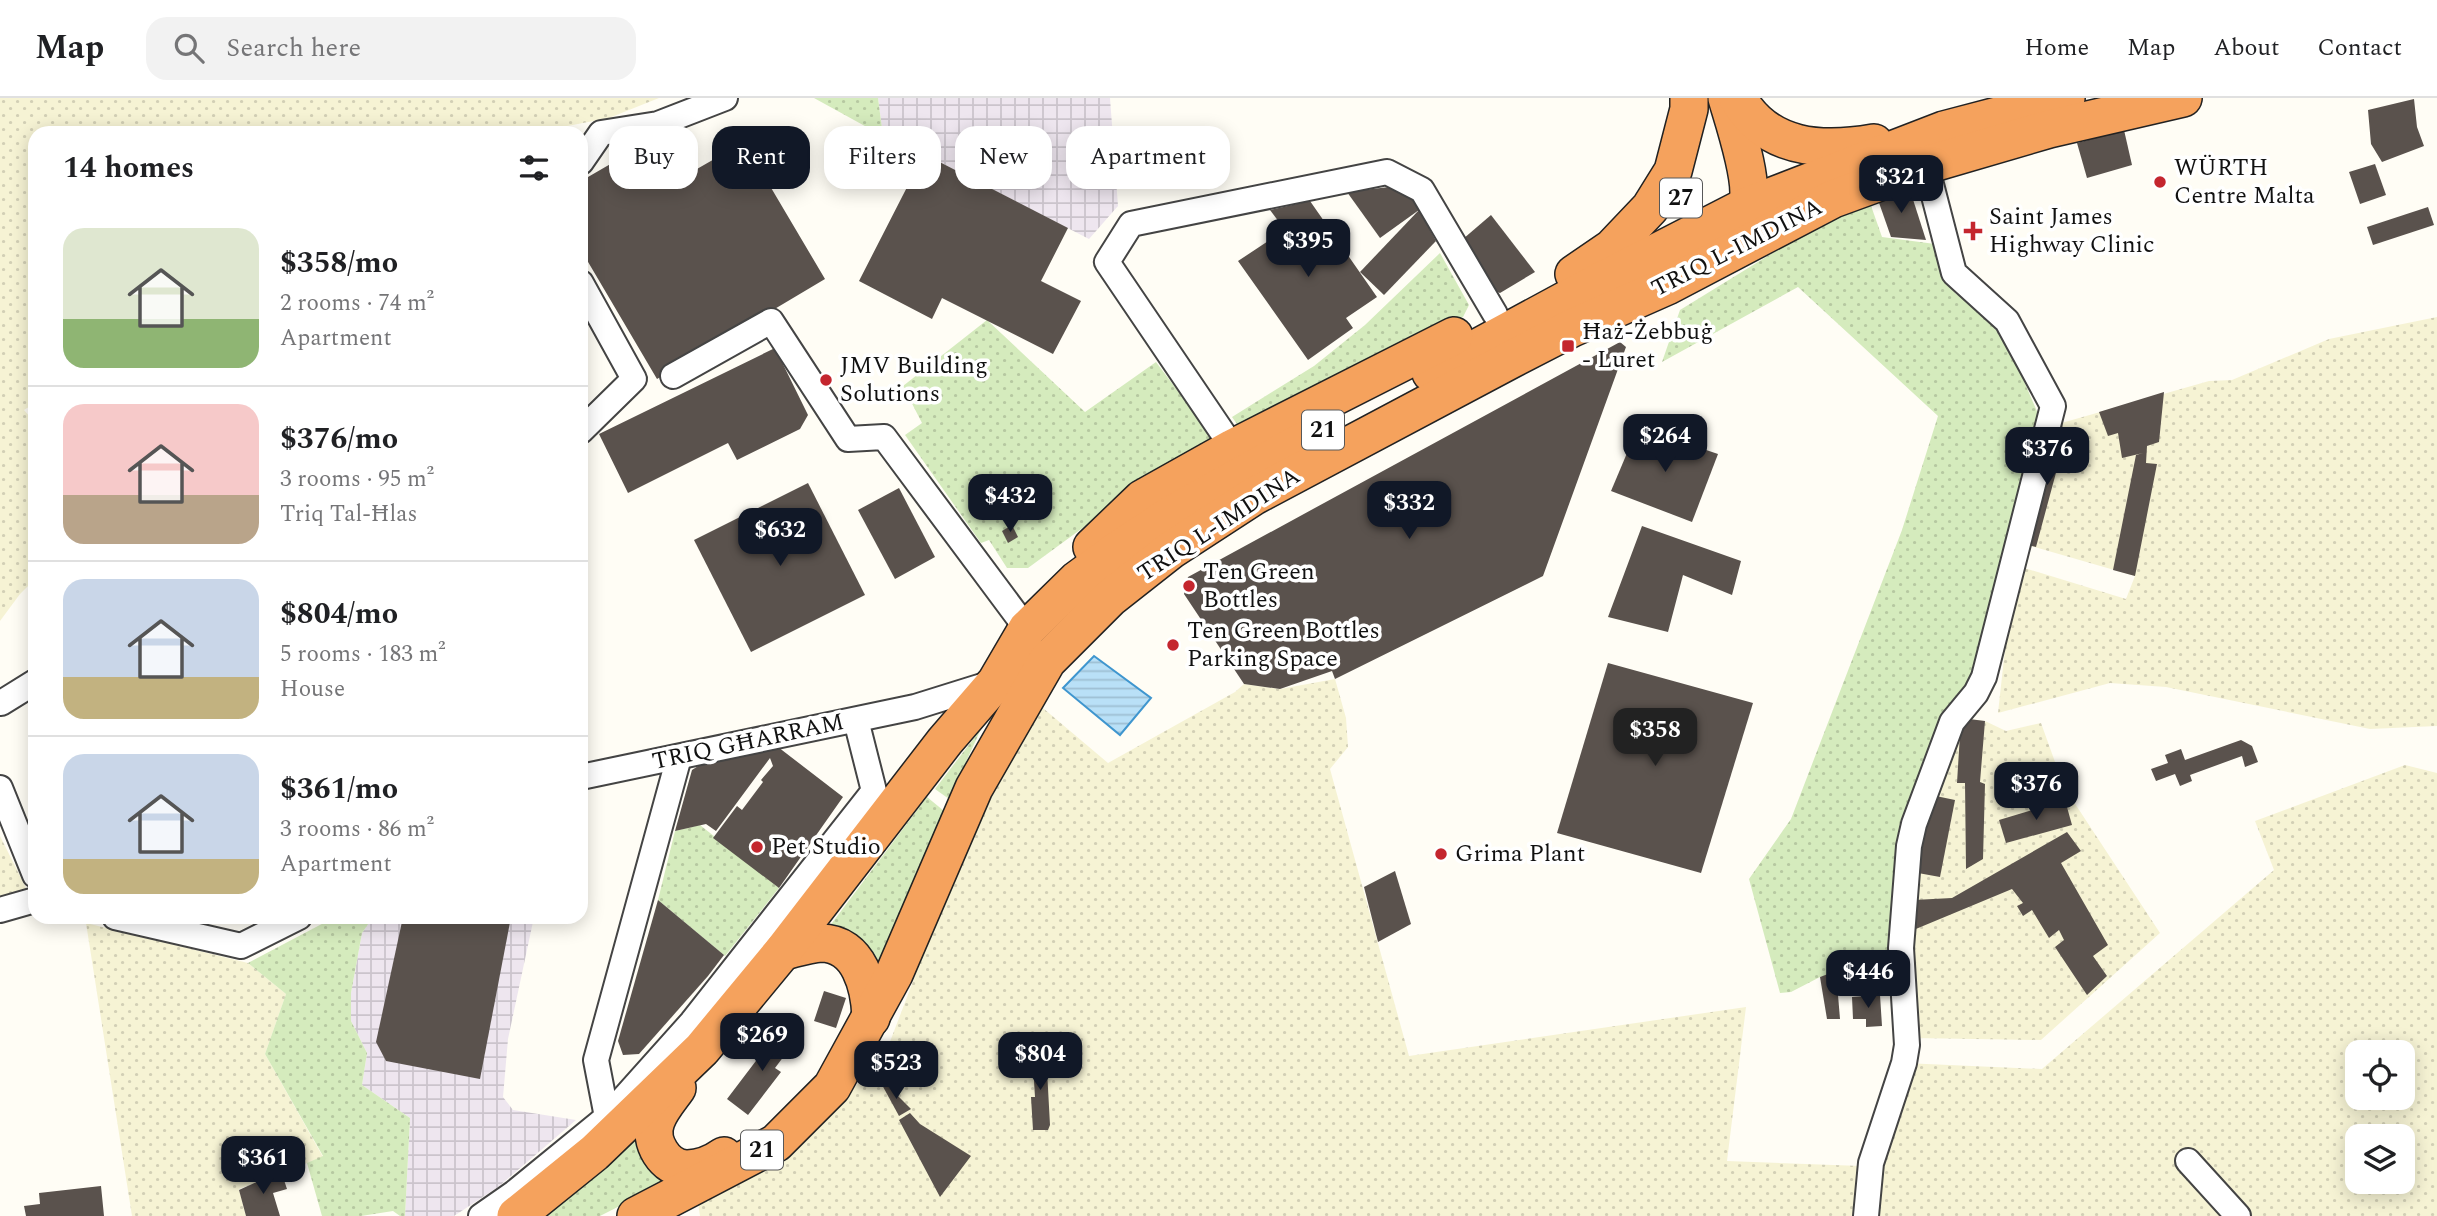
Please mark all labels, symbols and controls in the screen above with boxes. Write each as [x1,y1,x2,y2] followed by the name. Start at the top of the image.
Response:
[146,17,636,80] search box
[35,23,104,73] text: Map
[226,28,361,68] text: Search here
[170,29,208,67] icon: search
[2024,30,2089,66] text: Home
[2127,30,2175,66] text: Map
[2213,30,2279,66] text: About
[2317,30,2402,66] text: Contact
[609,126,698,189] chip: Buy
[712,126,810,189] chip: Rent
[824,126,941,189] chip: Filters
[955,126,1052,189] chip: New
[1066,126,1230,189] chip: Apartment
[63,145,194,191] text: 14 homes
[515,149,553,187] icon: filters
[2174,150,2315,214] place label: WÜRTH Centre Malta
[1860,156,1942,215] pin: $321
[1875,160,1927,195] text: $321
[2152,174,2168,190] marker: WÜRTH Centre Malta
[1660,178,1702,218] road number: 27
[1645,189,1829,307] street label: TRIQ L-IMDINA
[1989,199,2155,263] place label: Saint James Highway Clinic
[1267,220,1349,279] pin: $395
[1963,221,1983,241] marker: Saint James Highway Clinic
[1282,224,1334,259] text: $395
[280,240,398,286] text: $358/mo
[119,256,203,340] icon: home
[280,286,434,321] text: 2 rooms · 74 m²
[1582,314,1713,378] place label: Ħaż-Żebbuġ - Luret
[280,321,392,356] text: Apartment
[1560,338,1576,354] marker: Ħaż-Żebbuġ - Luret
[840,348,988,412] place label: JMV Building Solutions
[818,372,834,388] marker: JMV Building Solutions
[1302,410,1344,450] road number: 21
[1624,414,1706,474] pin: $264
[280,416,398,462] text: $376/mo
[1639,419,1691,454] text: $264
[2006,428,2088,487] pin: $376
[119,432,203,516] icon: home
[2021,432,2073,467] text: $376
[1130,459,1308,591] street label: TRIQ L-IMDINA
[280,462,434,497] text: 3 rooms · 95 m²
[969,474,1051,534] pin: $432
[984,479,1036,514] text: $432
[1368,482,1450,541] pin: $332
[1383,486,1435,521] text: $332
[280,497,417,532] text: Triq Tal-Ħlas
[739,508,821,568] pin: $632
[754,513,806,548] text: $632
[1203,554,1315,618] place label: Ten Green Bottles
[1181,578,1197,594] marker: Ten Green Bottles
[280,591,398,637] text: $804/mo
[119,607,203,691] icon: home
[1187,613,1380,677] place label: Ten Green Bottles Parking Space
[280,637,446,672] text: 5 rooms · 183 m²
[1165,637,1181,653] marker: Ten Green Bottles Parking Space
[280,672,345,707] text: House
[649,704,847,780] street label: TRIQ GĦARRAM
[1614,708,1696,768] pin: $358
[1629,713,1681,748] text: $358
[1995,762,2077,822] pin: $376
[280,766,398,812] text: $361/mo
[2010,767,2062,802] text: $376
[119,782,203,866] icon: home
[280,812,434,847] text: 3 rooms · 86 m²
[771,829,881,865] place label: Pet Studio
[1455,836,1585,872] place label: Grima Plant
[749,839,765,855] marker: Pet Studio
[1433,846,1449,862] marker: Grima Plant
[280,847,392,882] text: Apartment
[1827,950,1909,1010] pin: $446
[1842,955,1894,990] text: $446
[721,1014,803,1073] pin: $269
[736,1018,788,1053] text: $269
[999,1032,1081,1092] pin: $804
[1014,1037,1066,1072] text: $804
[2345,1040,2415,1194] map controls
[2345,1040,2415,1110] button: locate
[855,1042,937,1101] pin: $523
[870,1046,922,1081] text: $523
[2345,1124,2415,1194] button: layers
[741,1130,783,1170] road number: 21
[222,1136,304,1196] pin: $361
[237,1141,289,1176] text: $361

